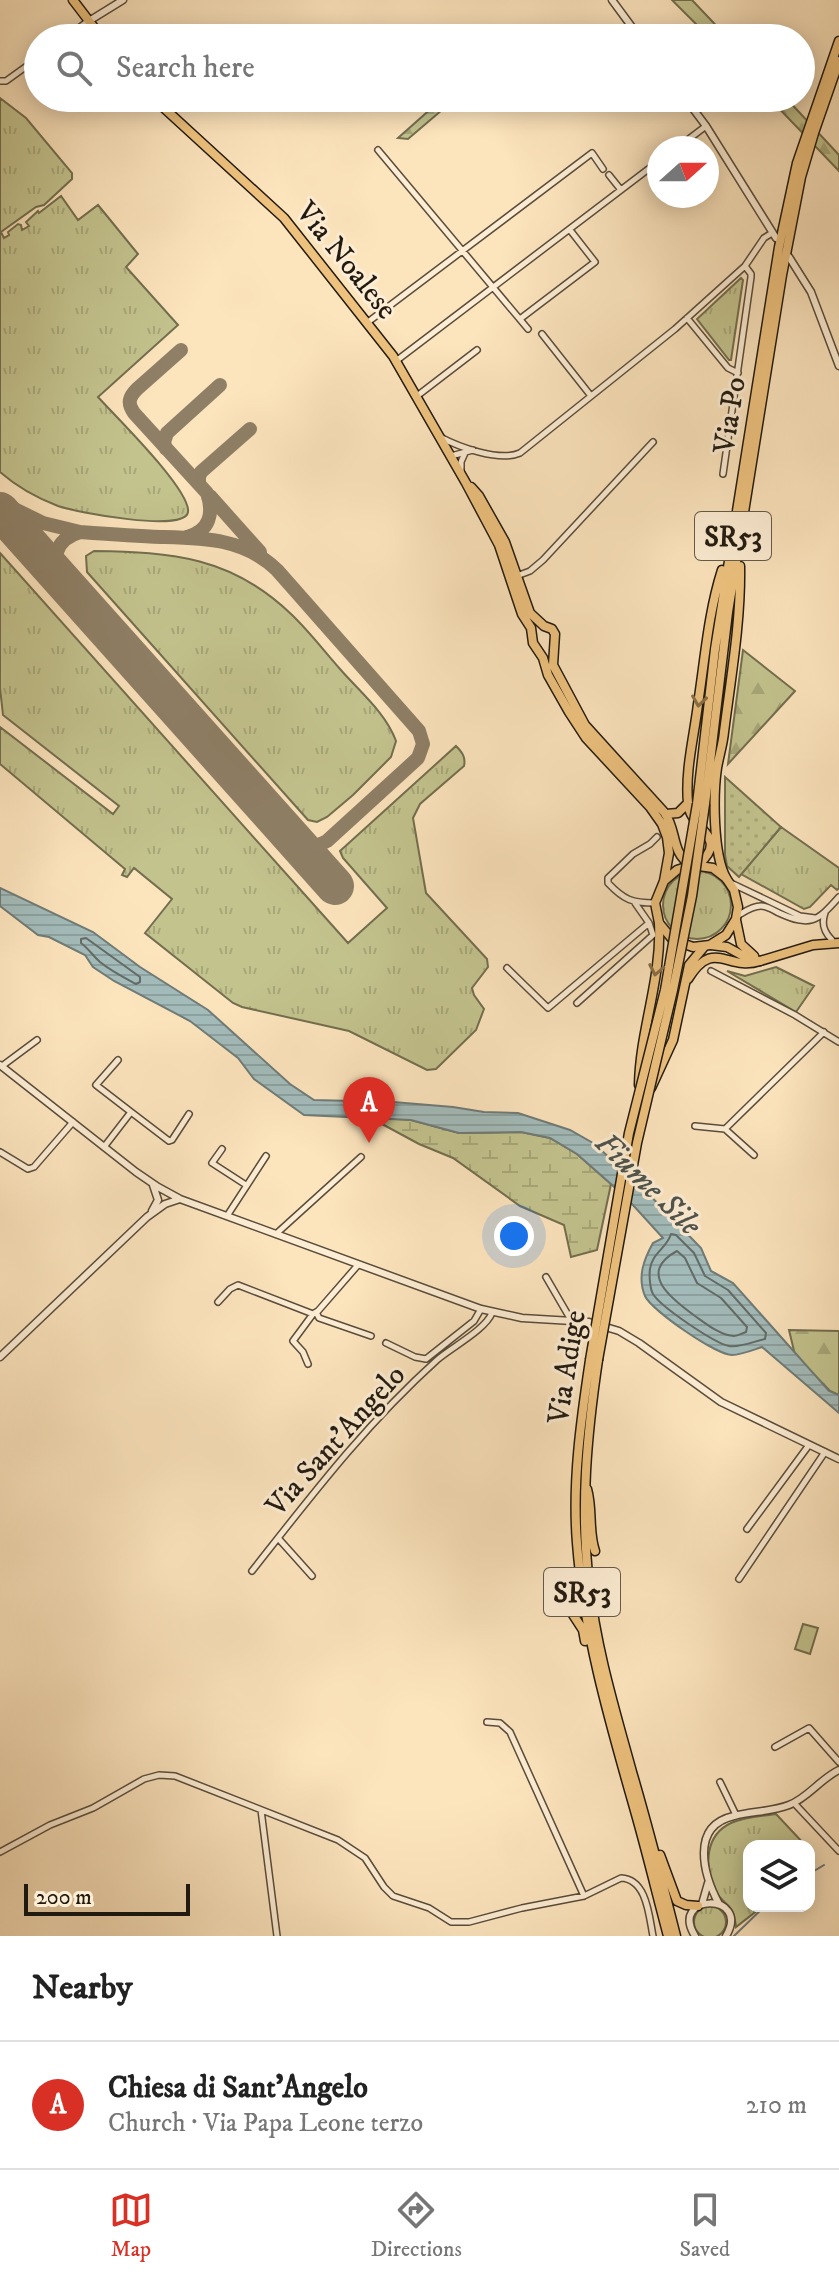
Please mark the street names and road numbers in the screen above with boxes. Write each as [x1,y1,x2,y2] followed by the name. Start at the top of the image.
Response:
[287,194,405,327] street label: Via Noalese
[706,374,755,457] street label: Via Po
[695,512,771,560] road number: SR53
[540,1308,595,1428] street label: Via Adige
[258,1358,414,1525] street label: Via Sant'Angelo
[544,1568,620,1616] road number: SR53

